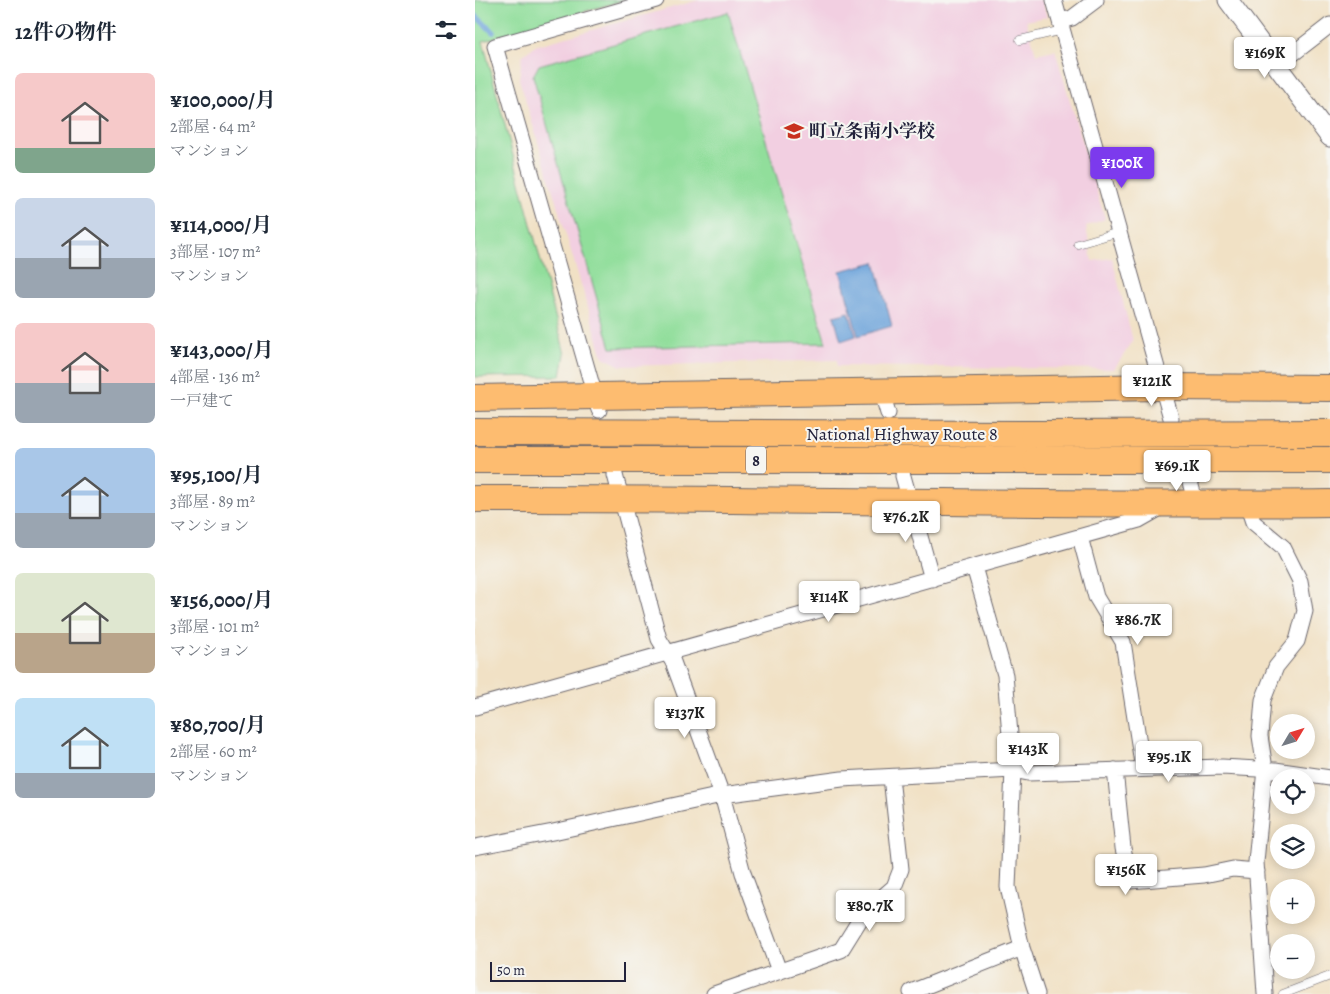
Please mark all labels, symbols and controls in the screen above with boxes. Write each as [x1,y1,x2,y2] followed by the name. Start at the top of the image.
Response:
[432,16,460,44] icon: filters
[15,18,117,46] text: 12件の物件
[1230,36,1300,79] pin: ¥169K
[1245,42,1285,64] text: ¥169K
[170,86,276,114] text: ¥100,000/月
[55,93,115,153] icon: home
[170,116,256,138] text: 2部屋 · 64 m²
[809,119,935,143] place label: 町立条南小学校
[783,120,805,142] school or university icon: 町立条南小学校
[170,140,249,162] text: マンション
[1087,146,1157,189] pin: ¥100K
[1101,152,1143,174] text: ¥100K
[170,211,272,239] text: ¥114,000/月
[55,218,115,278] icon: home
[170,241,261,263] text: 3部屋 · 107 m²
[170,265,249,287] text: マンション
[170,336,274,364] text: ¥143,000/月
[55,343,115,403] icon: home
[1117,364,1187,407] pin: ¥121K
[170,366,260,388] text: 4部屋 · 136 m²
[1133,370,1171,392] text: ¥121K
[170,390,234,412] text: 一戸建て
[806,422,998,446] street label: National Highway Route 8
[746,446,766,474] road number: 8
[1136,450,1218,492] pin: ¥69.1K
[1155,455,1199,477] text: ¥69.1K
[170,461,263,489] text: ¥95,100/月
[55,468,115,528] icon: home
[170,491,255,513] text: 3部屋 · 89 m²
[865,500,947,543] pin: ¥76.2K
[883,506,929,528] text: ¥76.2K
[170,515,249,537] text: マンション
[794,580,864,623] pin: ¥114K
[170,586,274,614] text: ¥156,000/月
[810,586,848,608] text: ¥114K
[55,593,115,653] icon: home
[1097,604,1179,646] pin: ¥86.7K
[1115,609,1161,631] text: ¥86.7K
[170,616,259,638] text: 3部屋 · 101 m²
[170,640,249,662] text: マンション
[650,696,720,739] pin: ¥137K
[665,702,705,724] text: ¥137K
[170,711,266,739] text: ¥80,700/月
[1270,714,1315,759] north arrow
[1270,714,1315,979] map controls
[55,718,115,778] icon: home
[993,732,1063,775] pin: ¥143K
[1008,738,1048,760] text: ¥143K
[1128,740,1210,783] pin: ¥95.1K
[170,741,257,763] text: 2部屋 · 60 m²
[1147,746,1191,768] text: ¥95.1K
[170,765,249,787] text: マンション
[1270,769,1315,814] button: locate
[1270,824,1315,869] button: layers
[1091,854,1161,896] pin: ¥156K
[1106,859,1146,881] text: ¥156K
[1270,879,1315,924] button: +
[829,890,911,932] pin: ¥80.7K
[847,895,893,917] text: ¥80.7K
[1270,934,1315,979] button: −
[490,959,626,982] scale bar
[497,961,525,980] text: 50 m

